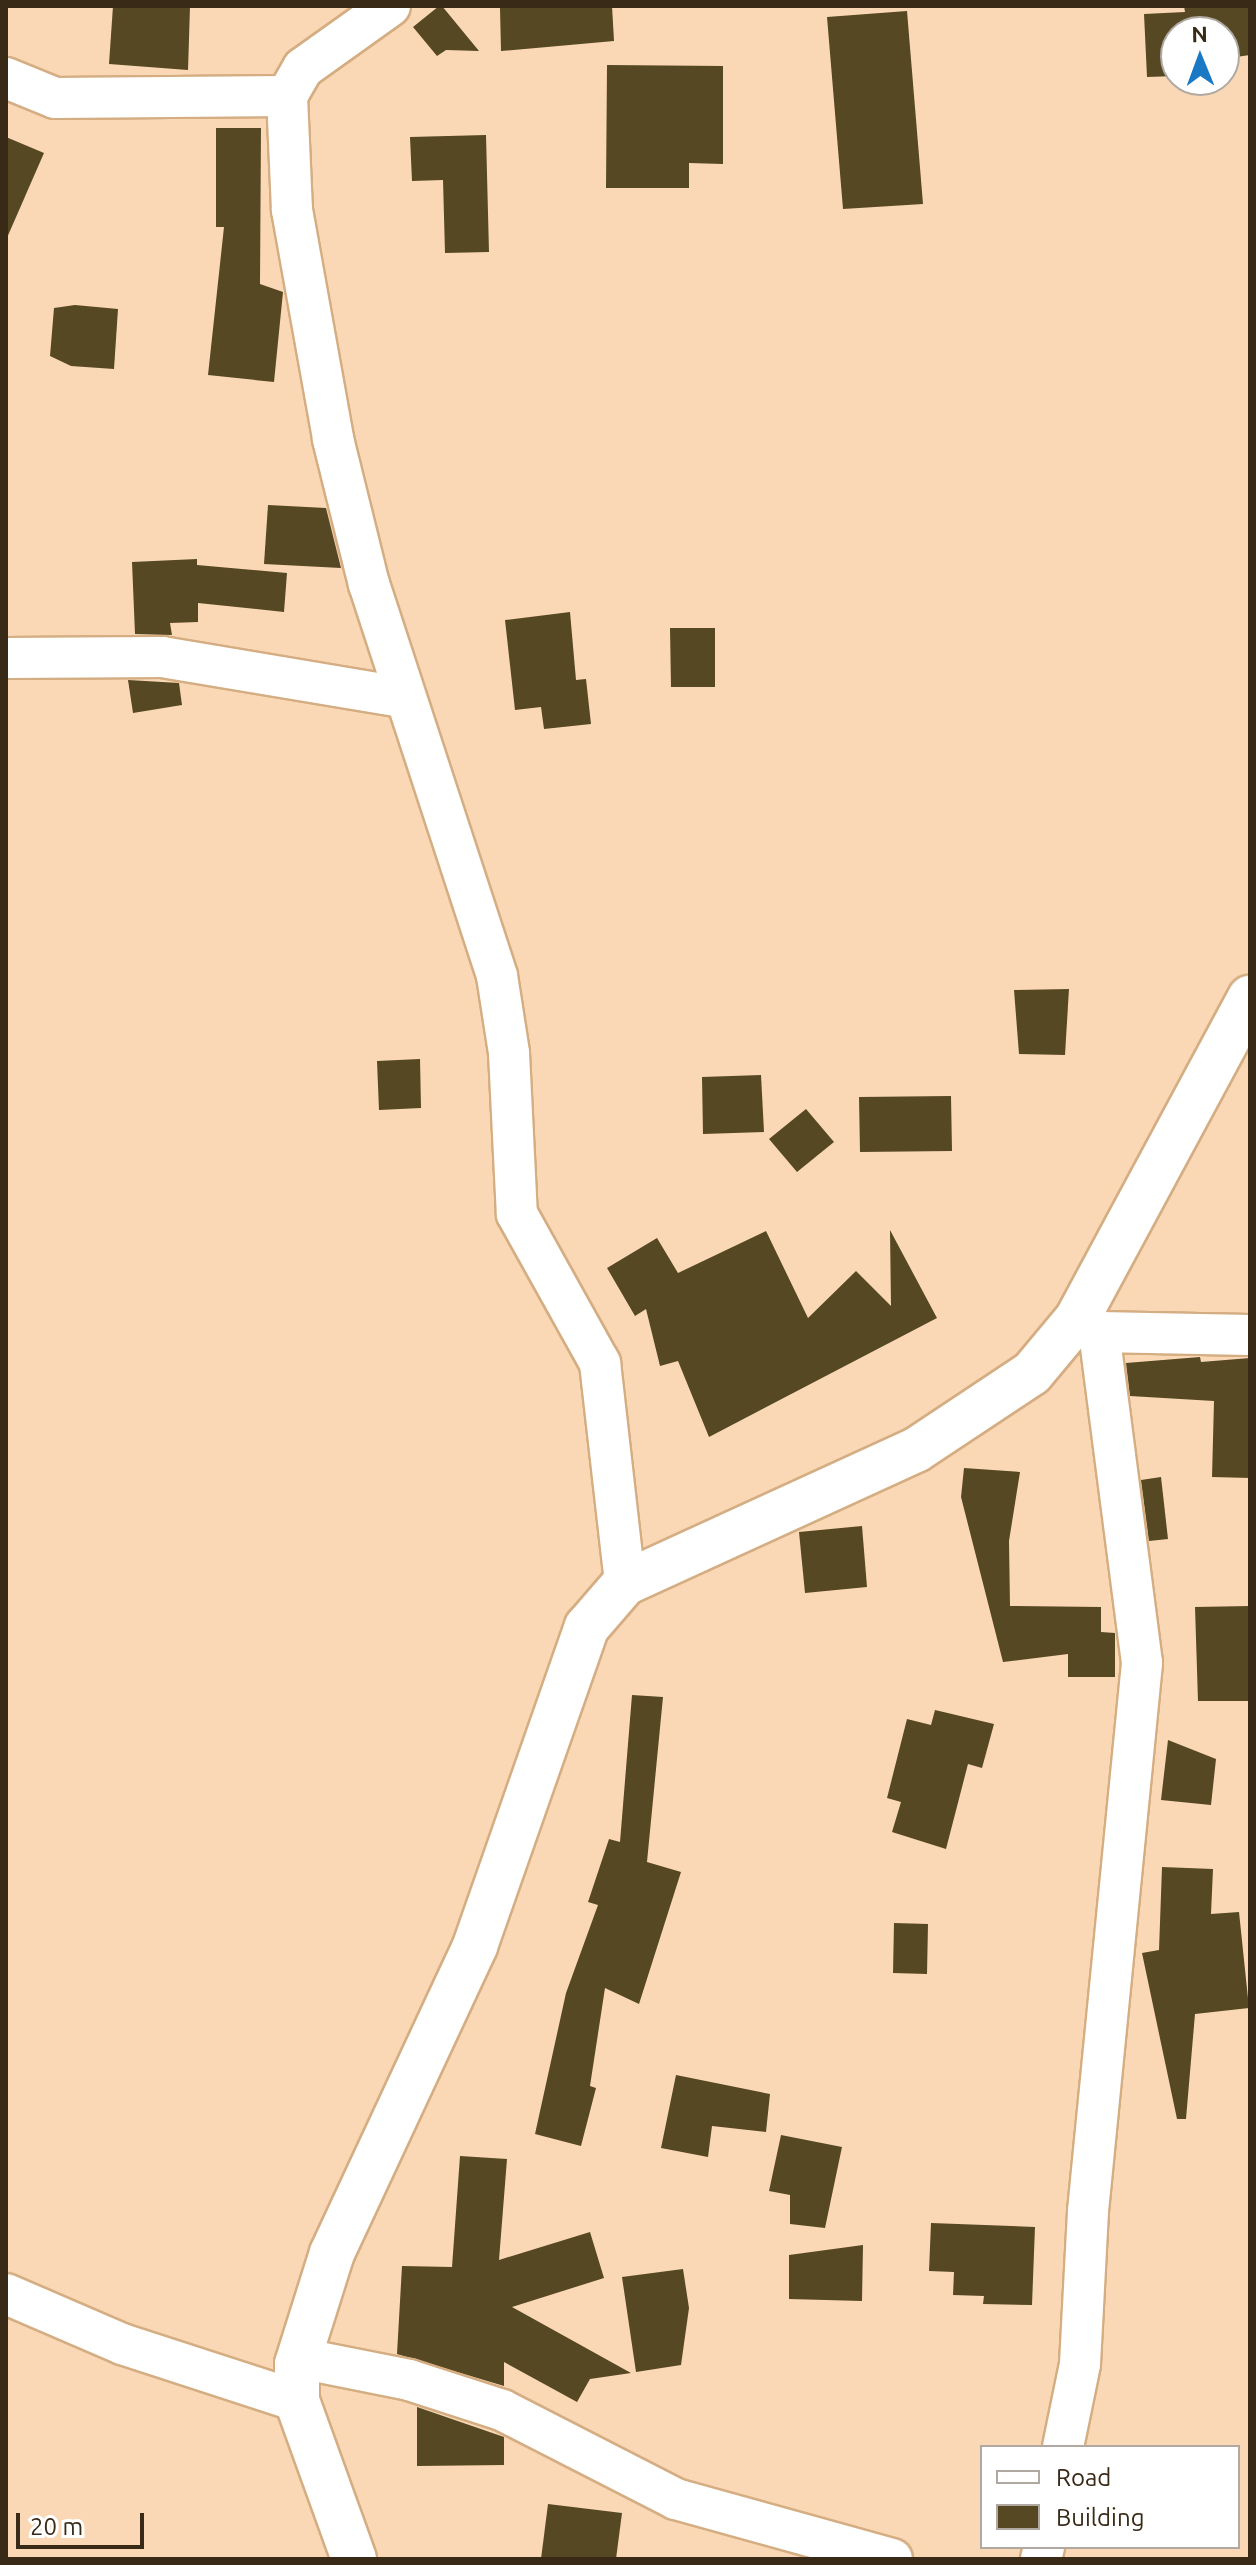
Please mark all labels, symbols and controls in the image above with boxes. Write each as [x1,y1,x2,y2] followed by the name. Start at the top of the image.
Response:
[1160,16,1240,96] north arrow
[1191,21,1208,46] text: N
[980,2445,1240,2549] legend
[1056,2464,1111,2491] text: Road
[20,2497,148,2547] scale bar
[1056,2504,1144,2531] text: Building
[30,2513,83,2540] text: 20 m

